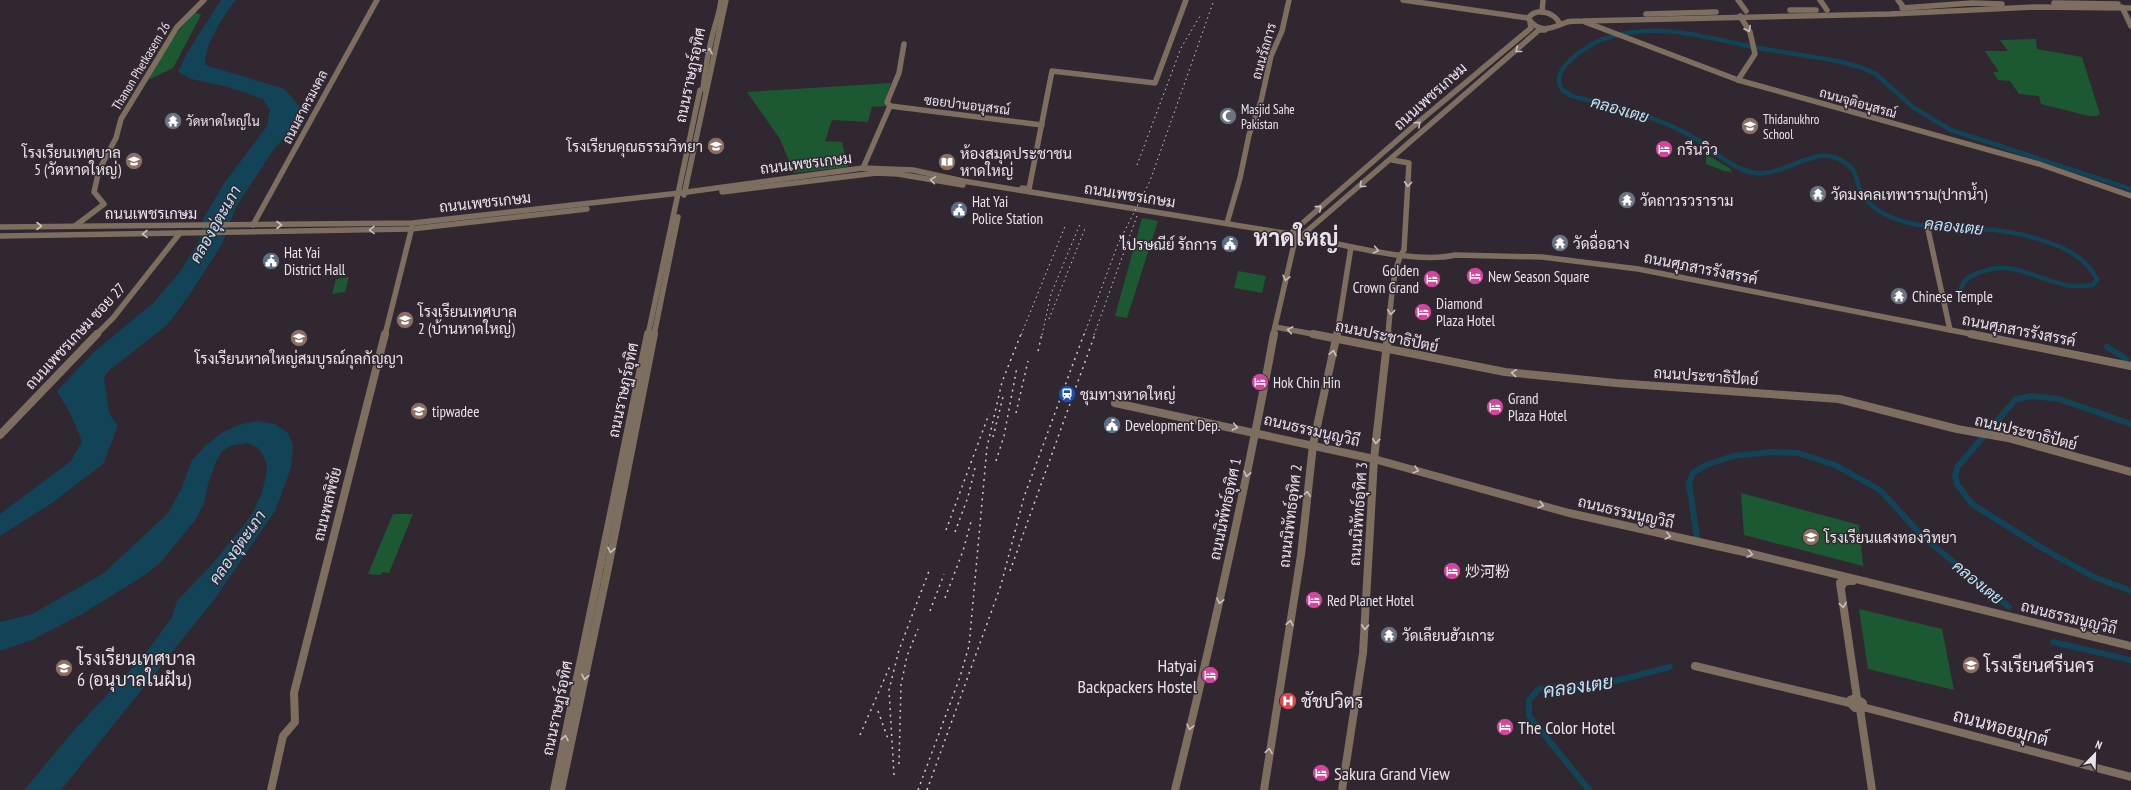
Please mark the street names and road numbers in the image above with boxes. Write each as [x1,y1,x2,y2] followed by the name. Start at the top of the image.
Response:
[108,19,174,113] street label: Thanon Phetkasem 26
[1248,21,1280,81] street label: ถนนรัถการ
[671,26,711,125] street label: ถนนราษฏร์อุทิศ
[1389,58,1471,134] street label: ถนนเพชรเกษม
[278,67,332,147] street label: ถนนสาครมงคล
[1817,83,1899,123] street label: ถนนจุติอนุสรณ์
[923,90,1011,120] street label: ซอยปานอนุสรณ์
[759,148,853,178] street label: ถนนเพชรเกษม
[1083,178,1177,212] street label: ถนนเพชรเกษม
[438,188,532,216] street label: ถนนเพชรเกษม
[105,204,197,223] street label: ถนนเพชรเกษม
[1642,248,1760,290] street label: ถนนศุภสารรังสรรค์
[21,279,129,393] street label: ถนนเพชรเกษม ซอย 27
[1960,310,2078,352] street label: ถนนศุภสารรังสรรค์
[1334,316,1440,356] street label: ถนนประชาธิปัตย์
[604,341,644,440] street label: ถนนราษฏร์อุทิศ
[1653,363,1759,389] street label: ถนนประชาธิปัตย์
[1262,410,1362,451] street label: ถนนธรรมนูญวิถี
[1973,410,2079,454] street label: ถนนประชาธิปัตย์
[1205,456,1247,562] street label: ถนนนิพัทธ์อุทิศ 1
[1345,462,1373,567] street label: ถนนนิพัทธ์อุทิศ 3
[1274,463,1308,569] street label: ถนนนิพัทธ์อุทิศ 2
[309,465,345,543] street label: ถนนพลพิชัย
[1576,492,1676,533] street label: ถนนธรรมนูญวิถี
[2019,596,2119,639] street label: ถนนธรรมนูญวิถี
[538,659,578,758] street label: ถนนราษฏร์อุทิศ
[1950,702,2052,752] street label: ถนนหอยมุกต์

